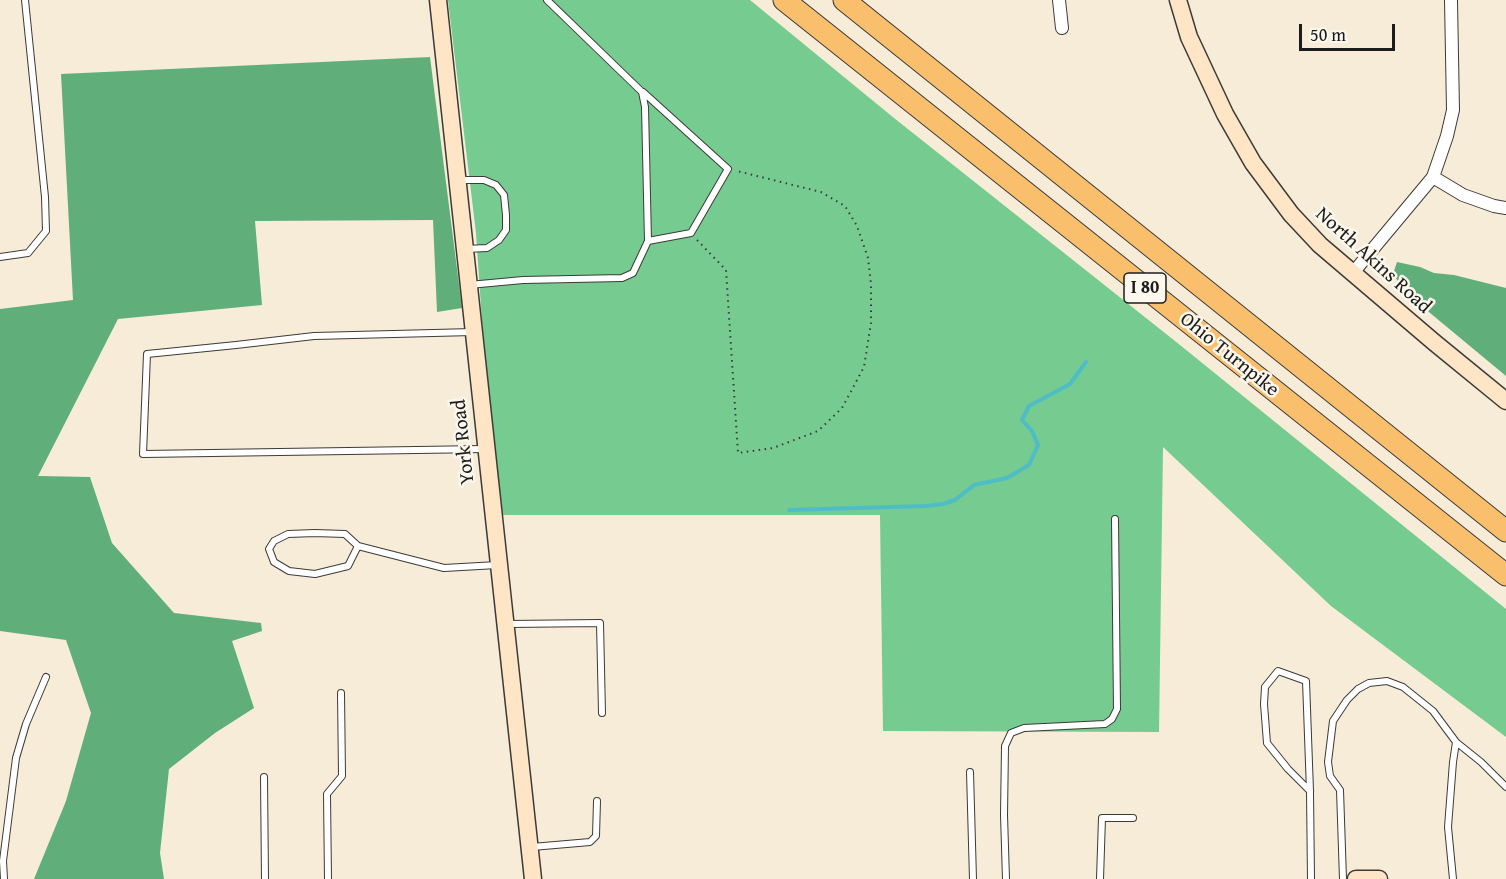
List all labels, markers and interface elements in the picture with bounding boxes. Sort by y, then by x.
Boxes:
scale bar [1302,12,1398,50]
text: 50 m [1310,21,1346,48]
street label: North Akins Road [1310,203,1436,319]
road number: I 80 [1124,273,1166,303]
street label: Ohio Turnpike [1175,308,1283,402]
street label: York Road [448,398,480,486]

